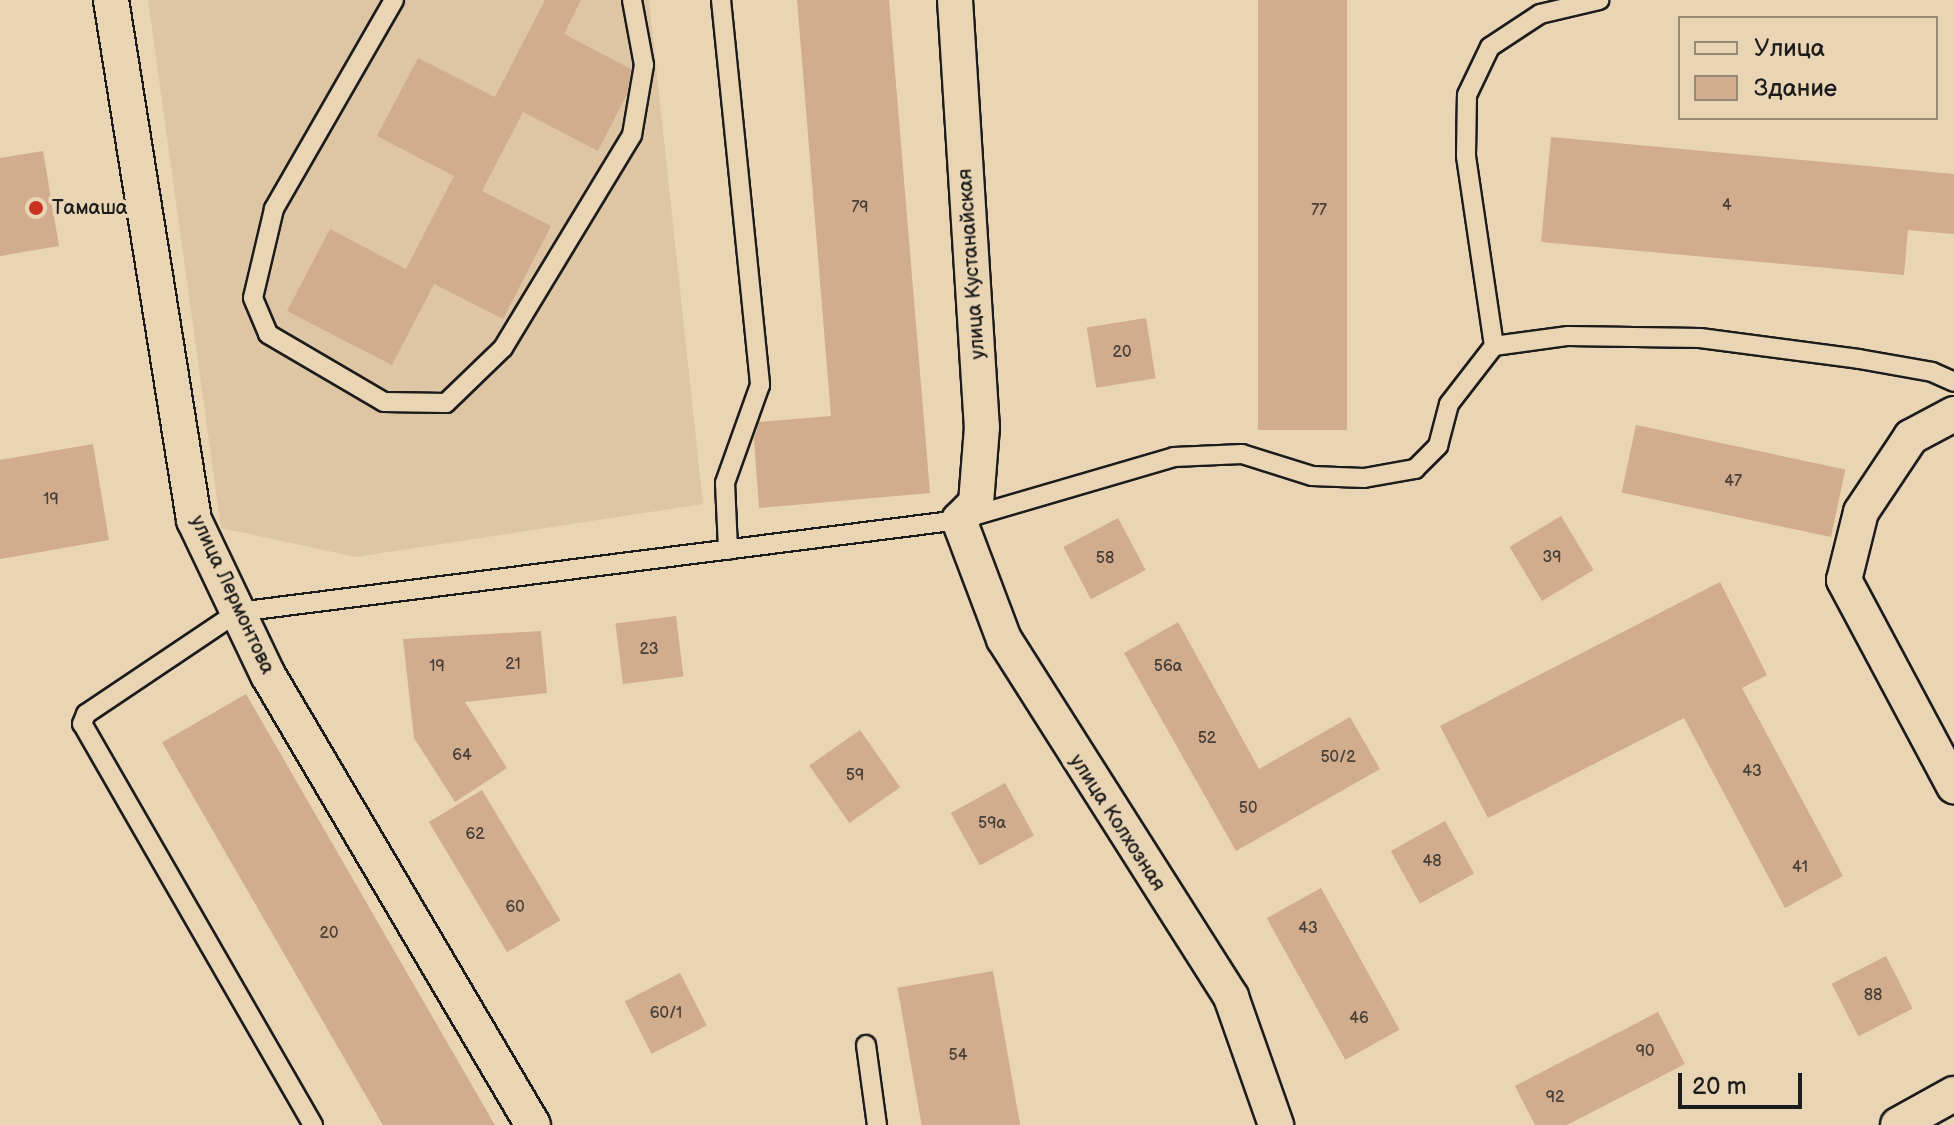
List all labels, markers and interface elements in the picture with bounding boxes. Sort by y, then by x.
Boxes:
legend [1678,16,1938,120]
text: Улица [1754,34,1825,63]
text: Здание [1754,74,1837,103]
street label: улица Кустанайская [953,168,991,360]
place label: Тамаша [52,196,128,220]
house number: 4 [1722,196,1732,216]
house number: 79 [851,198,869,218]
marker: Тамаша [27,199,45,217]
house number: 77 [1311,201,1327,221]
house number: 20 [1113,343,1131,363]
house number: 47 [1724,472,1742,492]
house number: 19 [43,490,59,510]
street label: улица Лермонтова [185,512,279,678]
house number: 39 [1542,548,1562,568]
house number: 58 [1096,549,1114,569]
house number: 23 [640,640,658,660]
house number: 21 [505,655,521,675]
house number: 19 [429,657,445,677]
house number: 56а [1154,657,1182,677]
house number: 52 [1198,729,1216,749]
house number: 64 [452,746,472,766]
house number: 50/2 [1320,748,1356,768]
street label: улица Колхозная [1064,750,1170,896]
house number: 43 [1742,762,1762,782]
house number: 59 [846,766,864,786]
house number: 50 [1239,799,1257,819]
house number: 59а [978,814,1006,834]
house number: 62 [465,825,485,845]
house number: 48 [1422,852,1442,872]
house number: 41 [1792,858,1808,878]
house number: 60 [505,898,525,918]
house number: 43 [1298,919,1318,939]
house number: 20 [320,924,338,944]
house number: 88 [1864,986,1882,1006]
house number: 60/1 [650,1004,682,1024]
house number: 46 [1349,1009,1369,1029]
house number: 90 [1636,1042,1654,1062]
house number: 54 [949,1046,967,1066]
scale bar [1682,1057,1806,1107]
text: 20 m [1692,1072,1747,1101]
house number: 92 [1546,1088,1564,1108]

